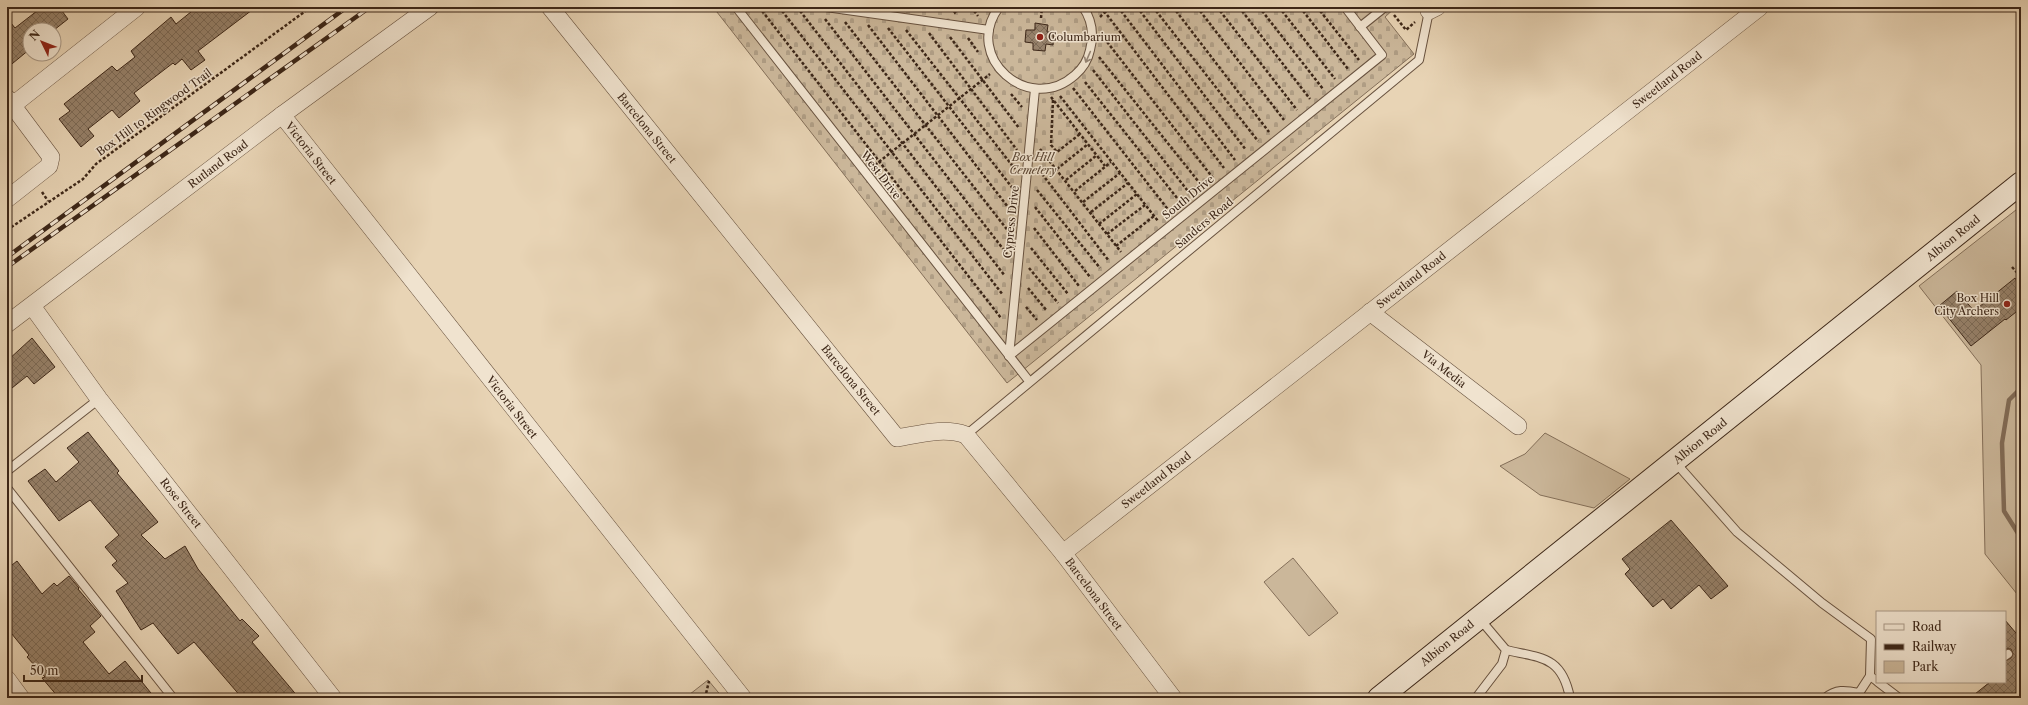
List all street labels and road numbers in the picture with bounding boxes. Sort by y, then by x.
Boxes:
street label: Sweetland Road [1629,48,1705,111]
street label: Box Hill to Ringwood Trail [93,65,215,159]
street label: Barcelona Street [614,90,680,166]
street label: Victoria Street [282,118,340,187]
street label: Rutland Road [185,137,251,191]
street label: West Drive [857,147,904,202]
street label: South Drive [1159,172,1217,222]
street label: Cypress Drive [1000,185,1022,259]
street label: Sanders Road [1172,194,1236,251]
street label: Albion Road [1922,212,1983,265]
street label: Sweetland Road [1373,248,1449,311]
street label: Barcelona Street [818,342,884,418]
street label: Via Media [1418,347,1469,391]
street label: Victoria Street [483,372,541,441]
street label: Albion Road [1669,415,1730,468]
street label: Sweetland Road [1118,448,1194,511]
street label: Rose Street [157,475,205,531]
street label: Barcelona Street [1062,555,1126,633]
street label: Albion Road [1416,617,1477,670]

